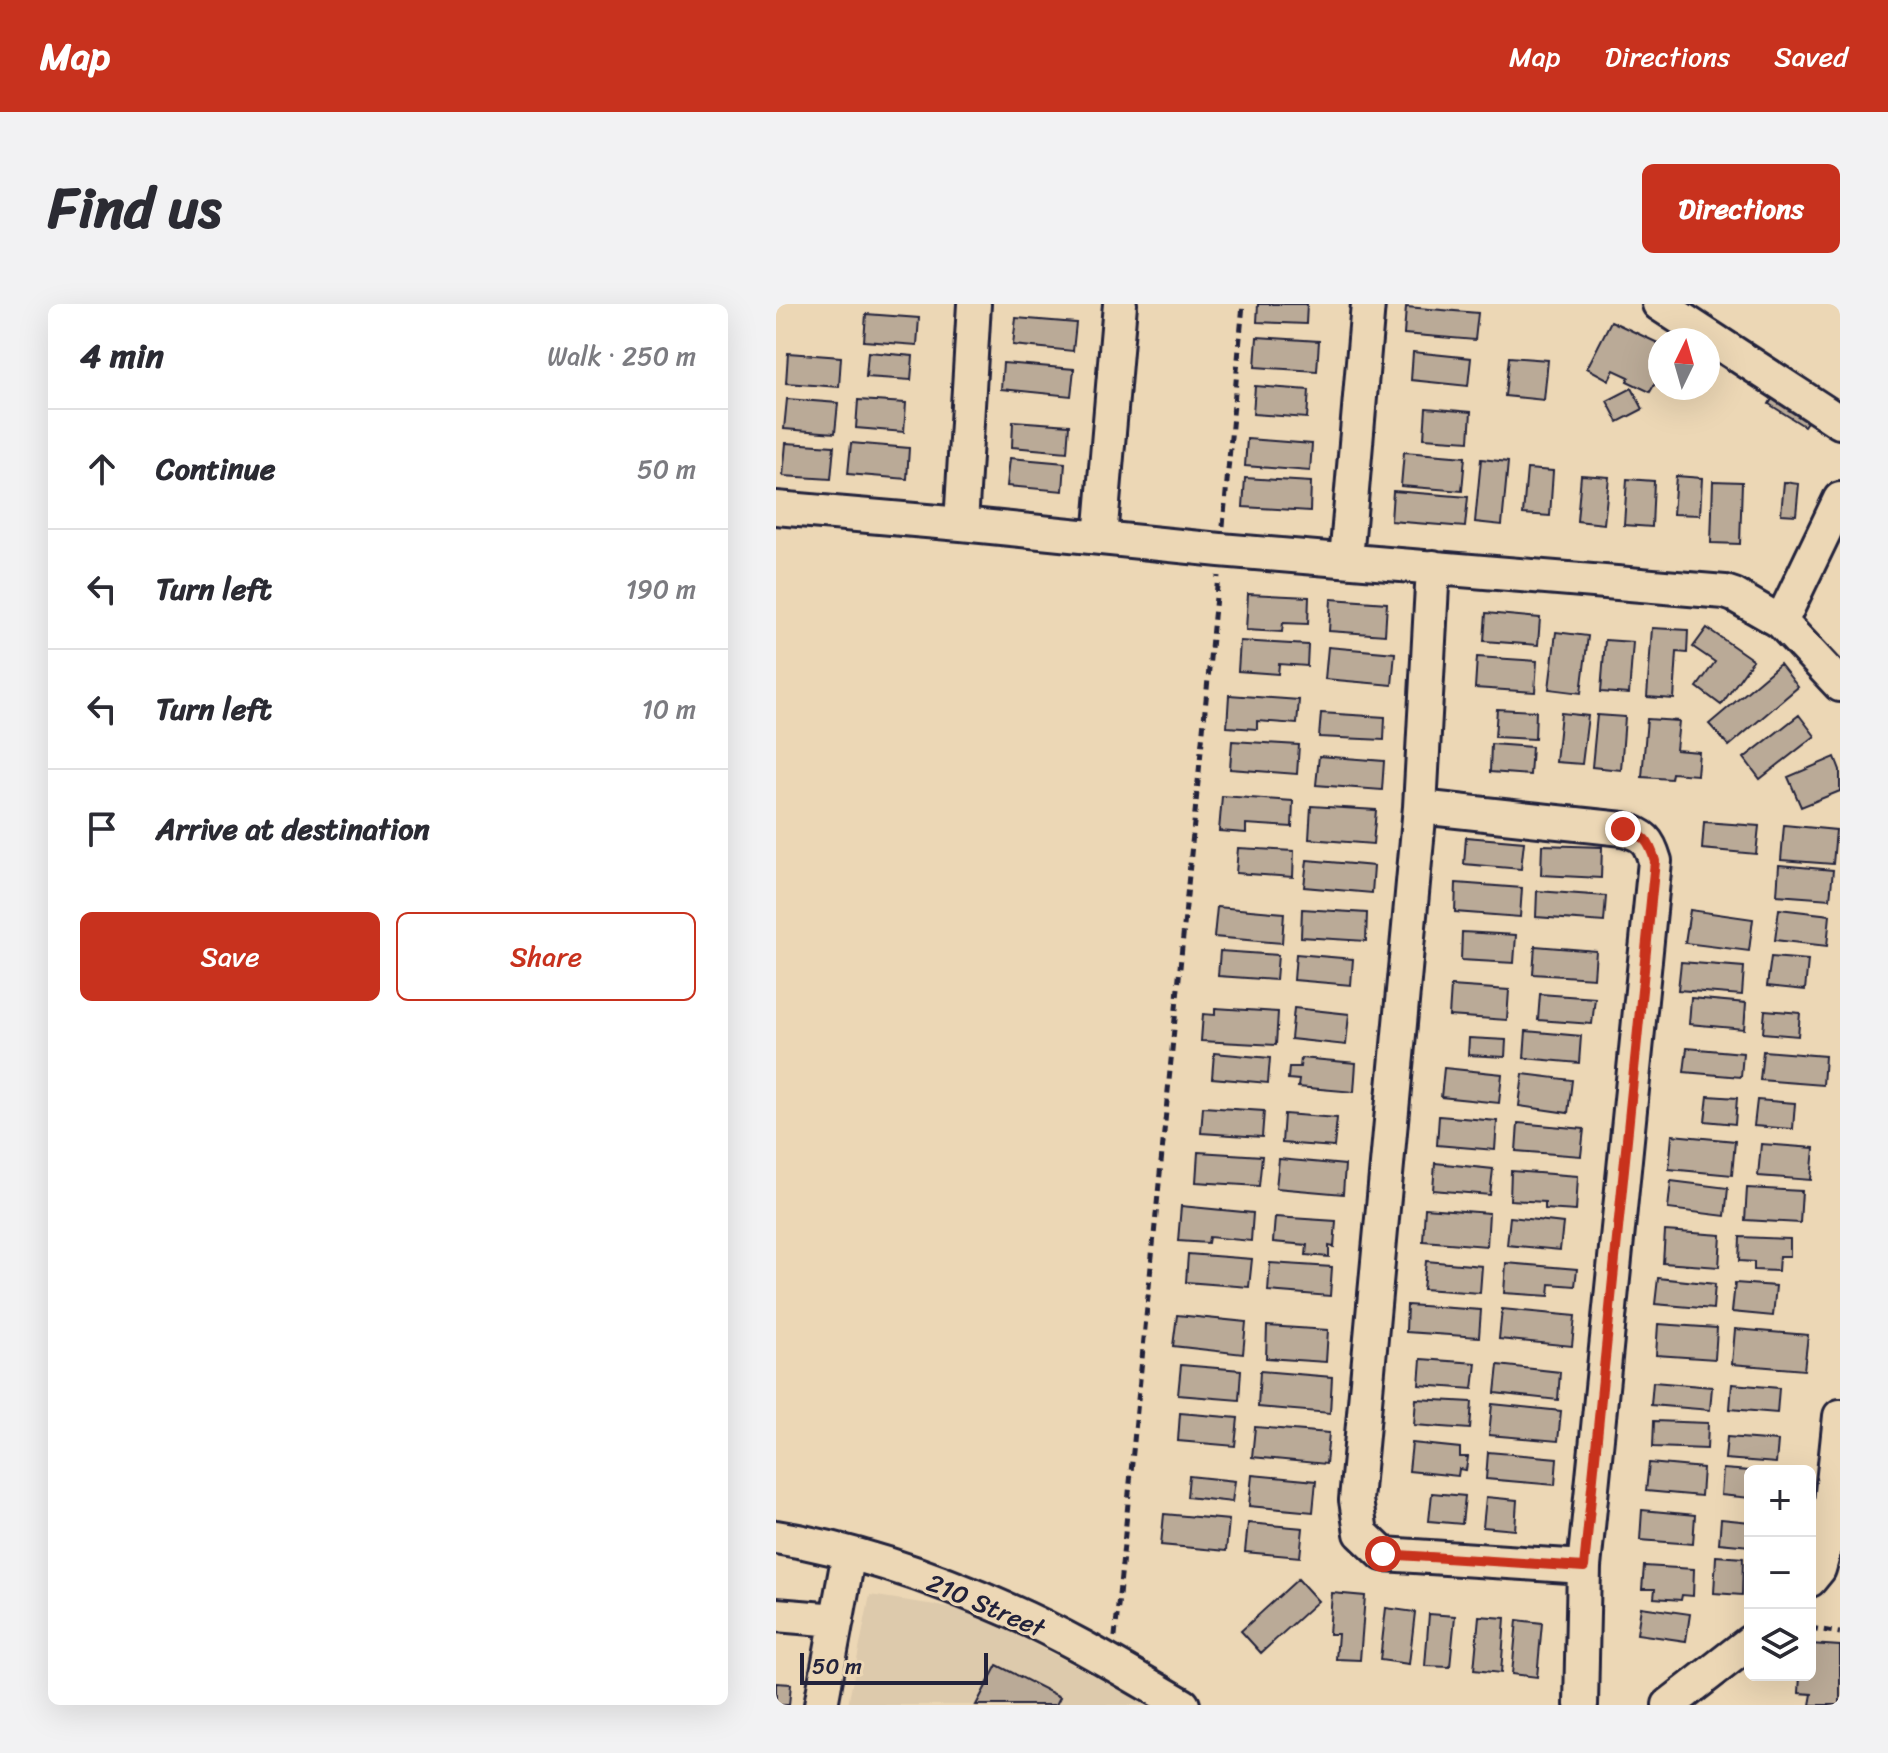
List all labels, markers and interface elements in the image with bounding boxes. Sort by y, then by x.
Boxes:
text: Map [40,23,110,90]
text: Map [1509,32,1561,81]
text: Directions [1605,32,1730,81]
text: Saved [1774,32,1848,81]
text: Find us [48,159,221,258]
button: Directions [1642,164,1840,253]
text: 4 min [80,326,164,386]
north arrow [1648,328,1720,400]
text: Walk · 250 m [547,333,696,379]
text: Continue [156,442,275,496]
text: 50 m [637,446,696,492]
icon: ahead [80,447,124,491]
text: Turn left [156,562,272,616]
text: 190 m [626,566,696,612]
icon: left [80,567,124,611]
text: Turn left [156,682,272,736]
text: 10 m [642,686,696,732]
icon: left [80,687,124,731]
text: Arrive at destination [156,802,430,856]
icon: arrive [80,807,124,851]
route end [1605,811,1641,847]
button: Save [80,912,380,1001]
button: Share [396,912,696,1001]
map controls [1744,1465,1816,1681]
button: + [1744,1465,1816,1537]
route start [1365,1536,1401,1572]
button: − [1744,1537,1816,1609]
street label: 210 Street [920,1559,1054,1651]
button: layers [1744,1609,1816,1681]
text: 50 m [812,1647,862,1686]
scale bar [800,1649,988,1685]

